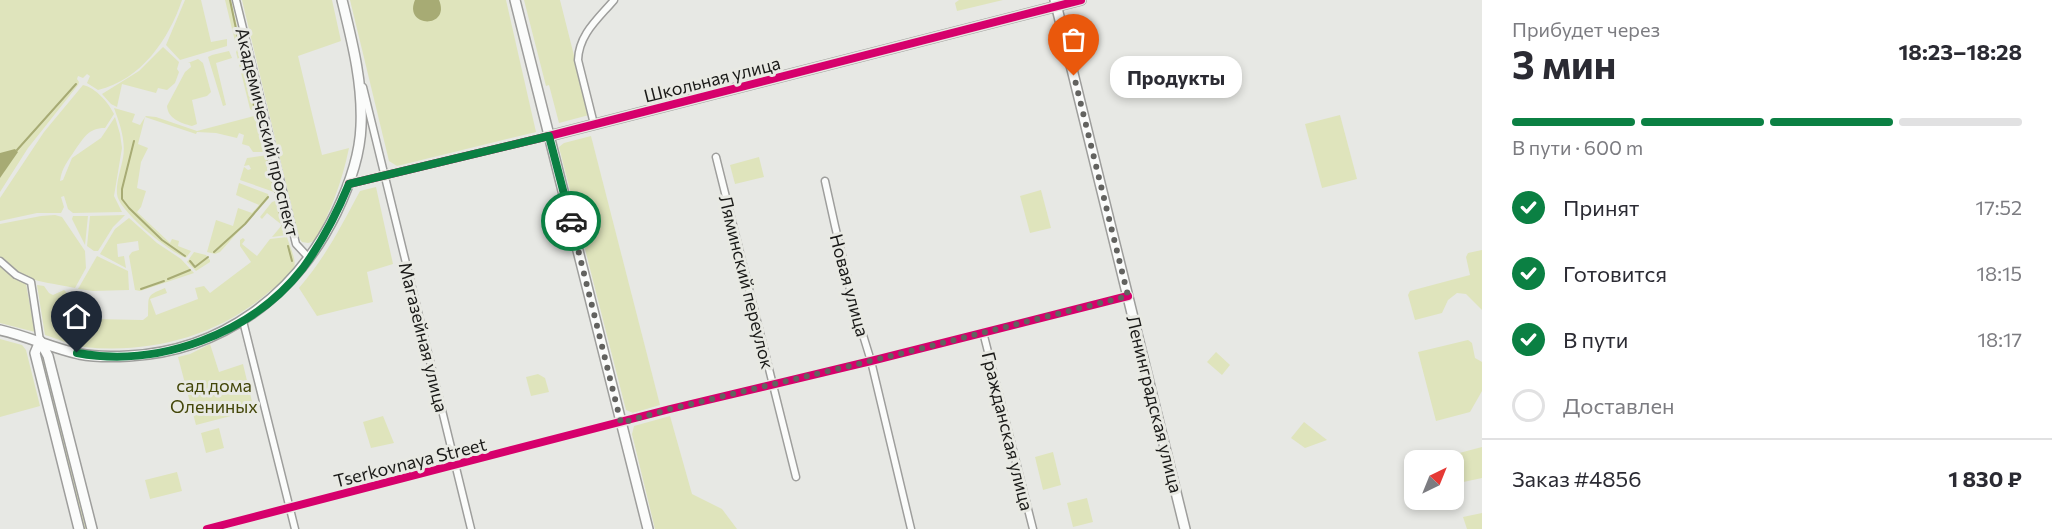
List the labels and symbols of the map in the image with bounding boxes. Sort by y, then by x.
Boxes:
pin [1048,14,1099,76]
street label: Академический проспект [231,25,305,239]
street label: Школьная улица [641,51,783,107]
callout: Продукты [1110,55,1242,97]
courier [541,191,601,251]
street label: Ляминский переулок [715,193,779,371]
street label: Новая улица [826,231,874,339]
street label: Магазейная улица [395,260,453,414]
pin [51,291,102,353]
street label: Ленинградская улица [1122,313,1188,495]
street label: Гражданская улица [978,349,1038,513]
park label: сад дома Олениных [170,374,258,417]
street label: Tserkovnaya Street [331,432,489,492]
north arrow [1404,450,1464,510]

